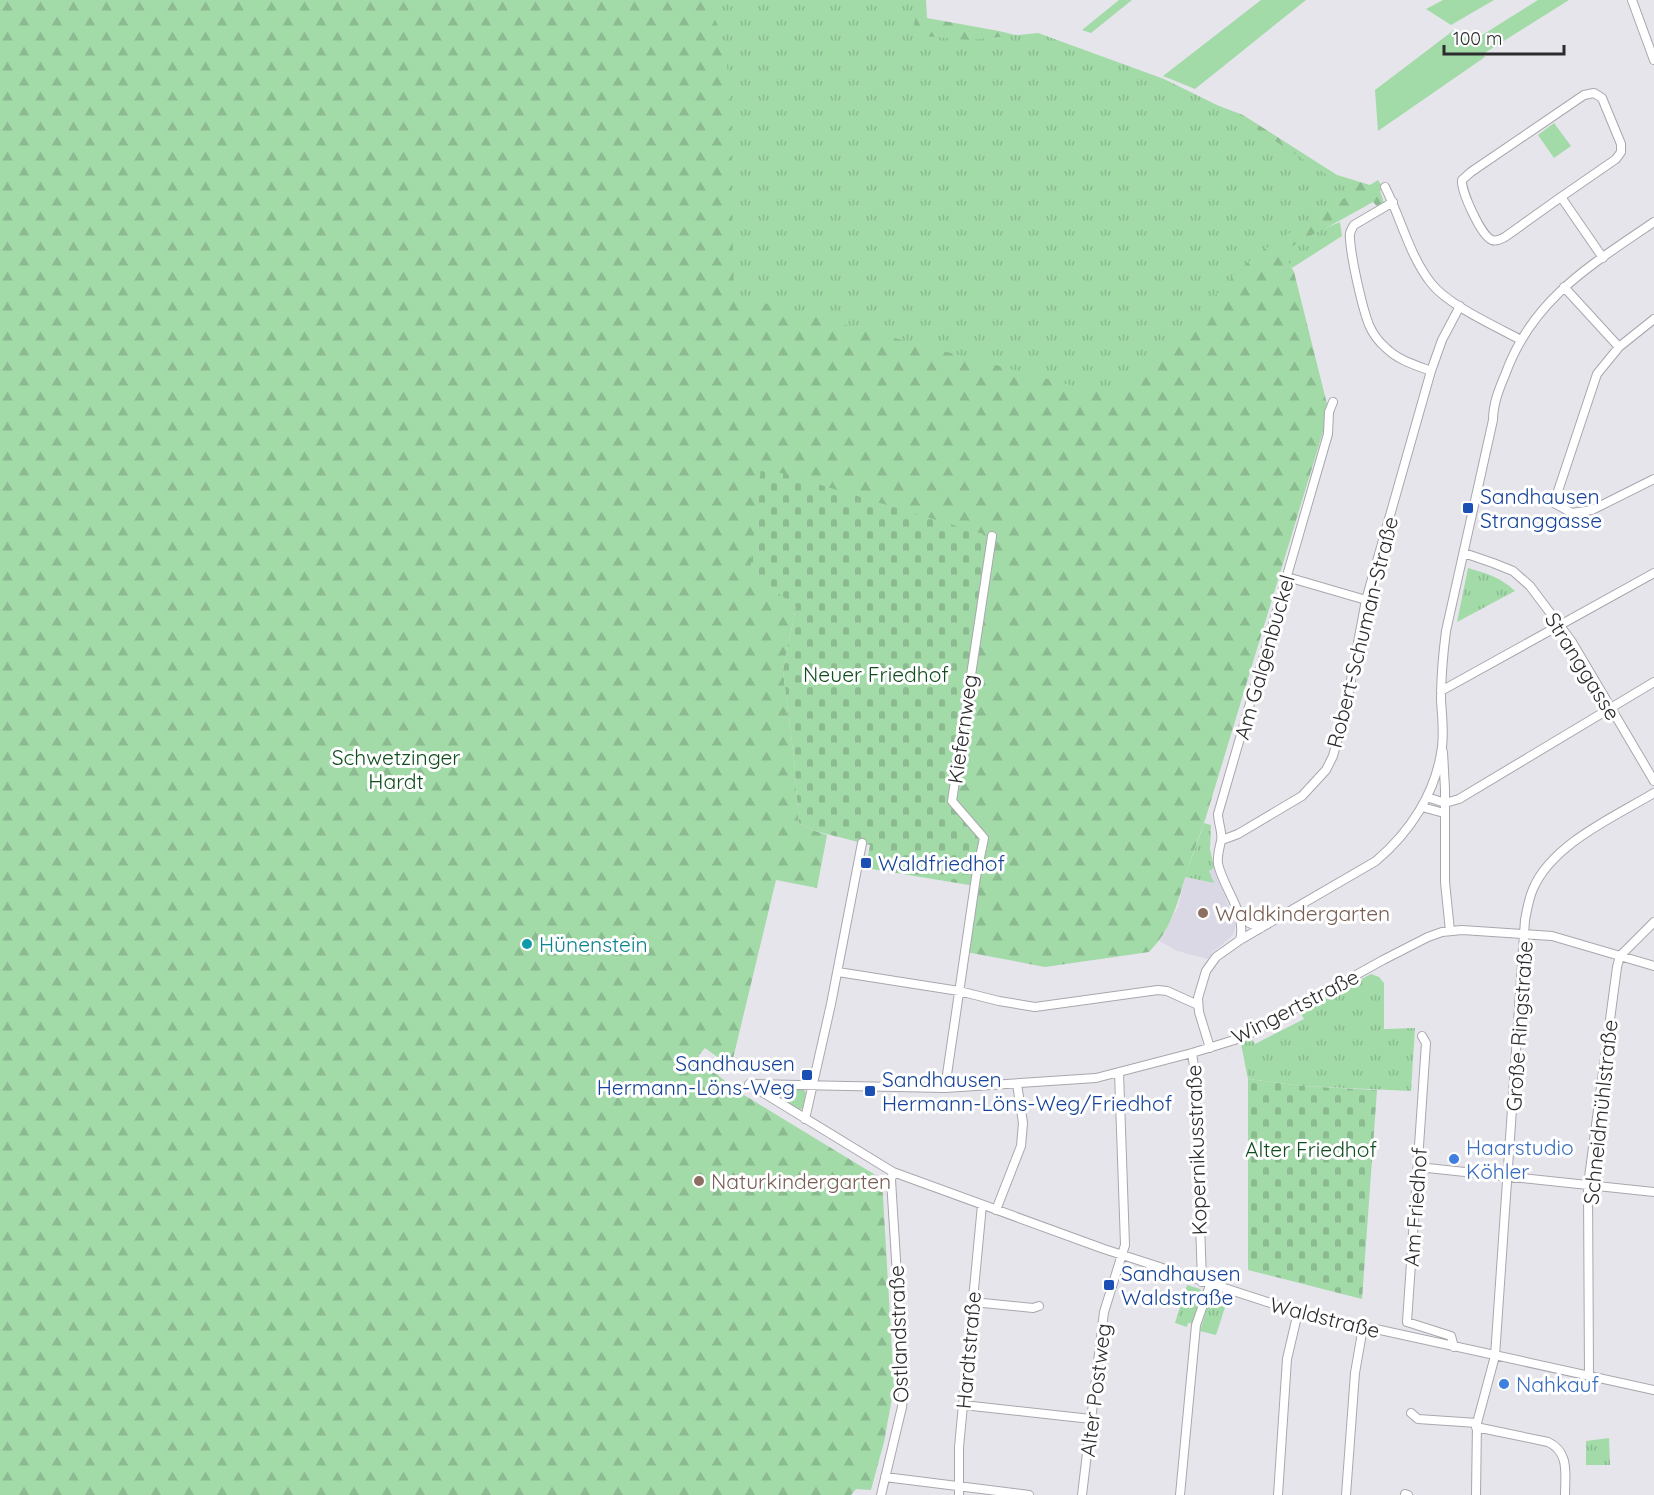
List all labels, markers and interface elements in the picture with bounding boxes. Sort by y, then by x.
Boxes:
scale bar [1444,18,1564,56]
text: 100 m [1453,27,1502,50]
place label: Sandhausen Stranggasse [1480,483,1602,533]
marker: Sandhausen Stranggasse [1461,501,1475,515]
street label: Robert-Schuman-Straße [1321,514,1403,750]
street label: Am Galgenbuckel [1228,572,1300,742]
street label: Stranggasse [1540,607,1626,725]
park label: Neuer Friedhof [803,661,949,687]
street label: Kiefernweg [941,673,983,785]
park label: Schwetzinger Hardt [332,744,460,794]
place label: Waldfriedhof [878,850,1006,876]
marker: Waldfriedhof [859,856,873,870]
place label: Waldkindergarten [1215,900,1390,926]
marker: Waldkindergarten [1196,906,1210,920]
place label: Hünenstein [539,931,648,957]
marker: Hünenstein [520,937,534,951]
street label: Große Ringstraße [1500,940,1538,1112]
street label: Wingertstraße [1227,963,1363,1049]
street label: Schneidmühlstraße [1577,1018,1623,1206]
place label: Sandhausen Hermann-Löns-Weg [597,1050,795,1100]
street label: Kopernikusstraße [1180,1064,1212,1236]
place label: Sandhausen Hermann-Löns-Weg/Friedhof [882,1066,1173,1116]
marker: Sandhausen Hermann-Löns-Weg [800,1068,814,1082]
marker: Sandhausen Hermann-Löns-Weg/Friedhof [863,1084,877,1098]
place label: Haarstudio Köhler [1466,1134,1574,1184]
park label: Alter Friedhof [1245,1136,1377,1162]
street label: Am Friedhof [1398,1146,1432,1268]
marker: Haarstudio Köhler [1447,1152,1461,1166]
place label: Naturkindergarten [711,1168,891,1194]
marker: Naturkindergarten [692,1174,706,1188]
place label: Sandhausen Waldstraße [1121,1260,1241,1310]
street label: Ostlandstraße [883,1265,913,1403]
marker: Sandhausen Waldstraße [1102,1278,1116,1292]
street label: Hardtstraße [950,1290,986,1410]
street label: Waldstraße [1267,1291,1383,1343]
street label: Alter Postweg [1074,1322,1116,1458]
place label: Nahkauf [1516,1371,1600,1397]
marker: Nahkauf [1497,1377,1511,1391]

